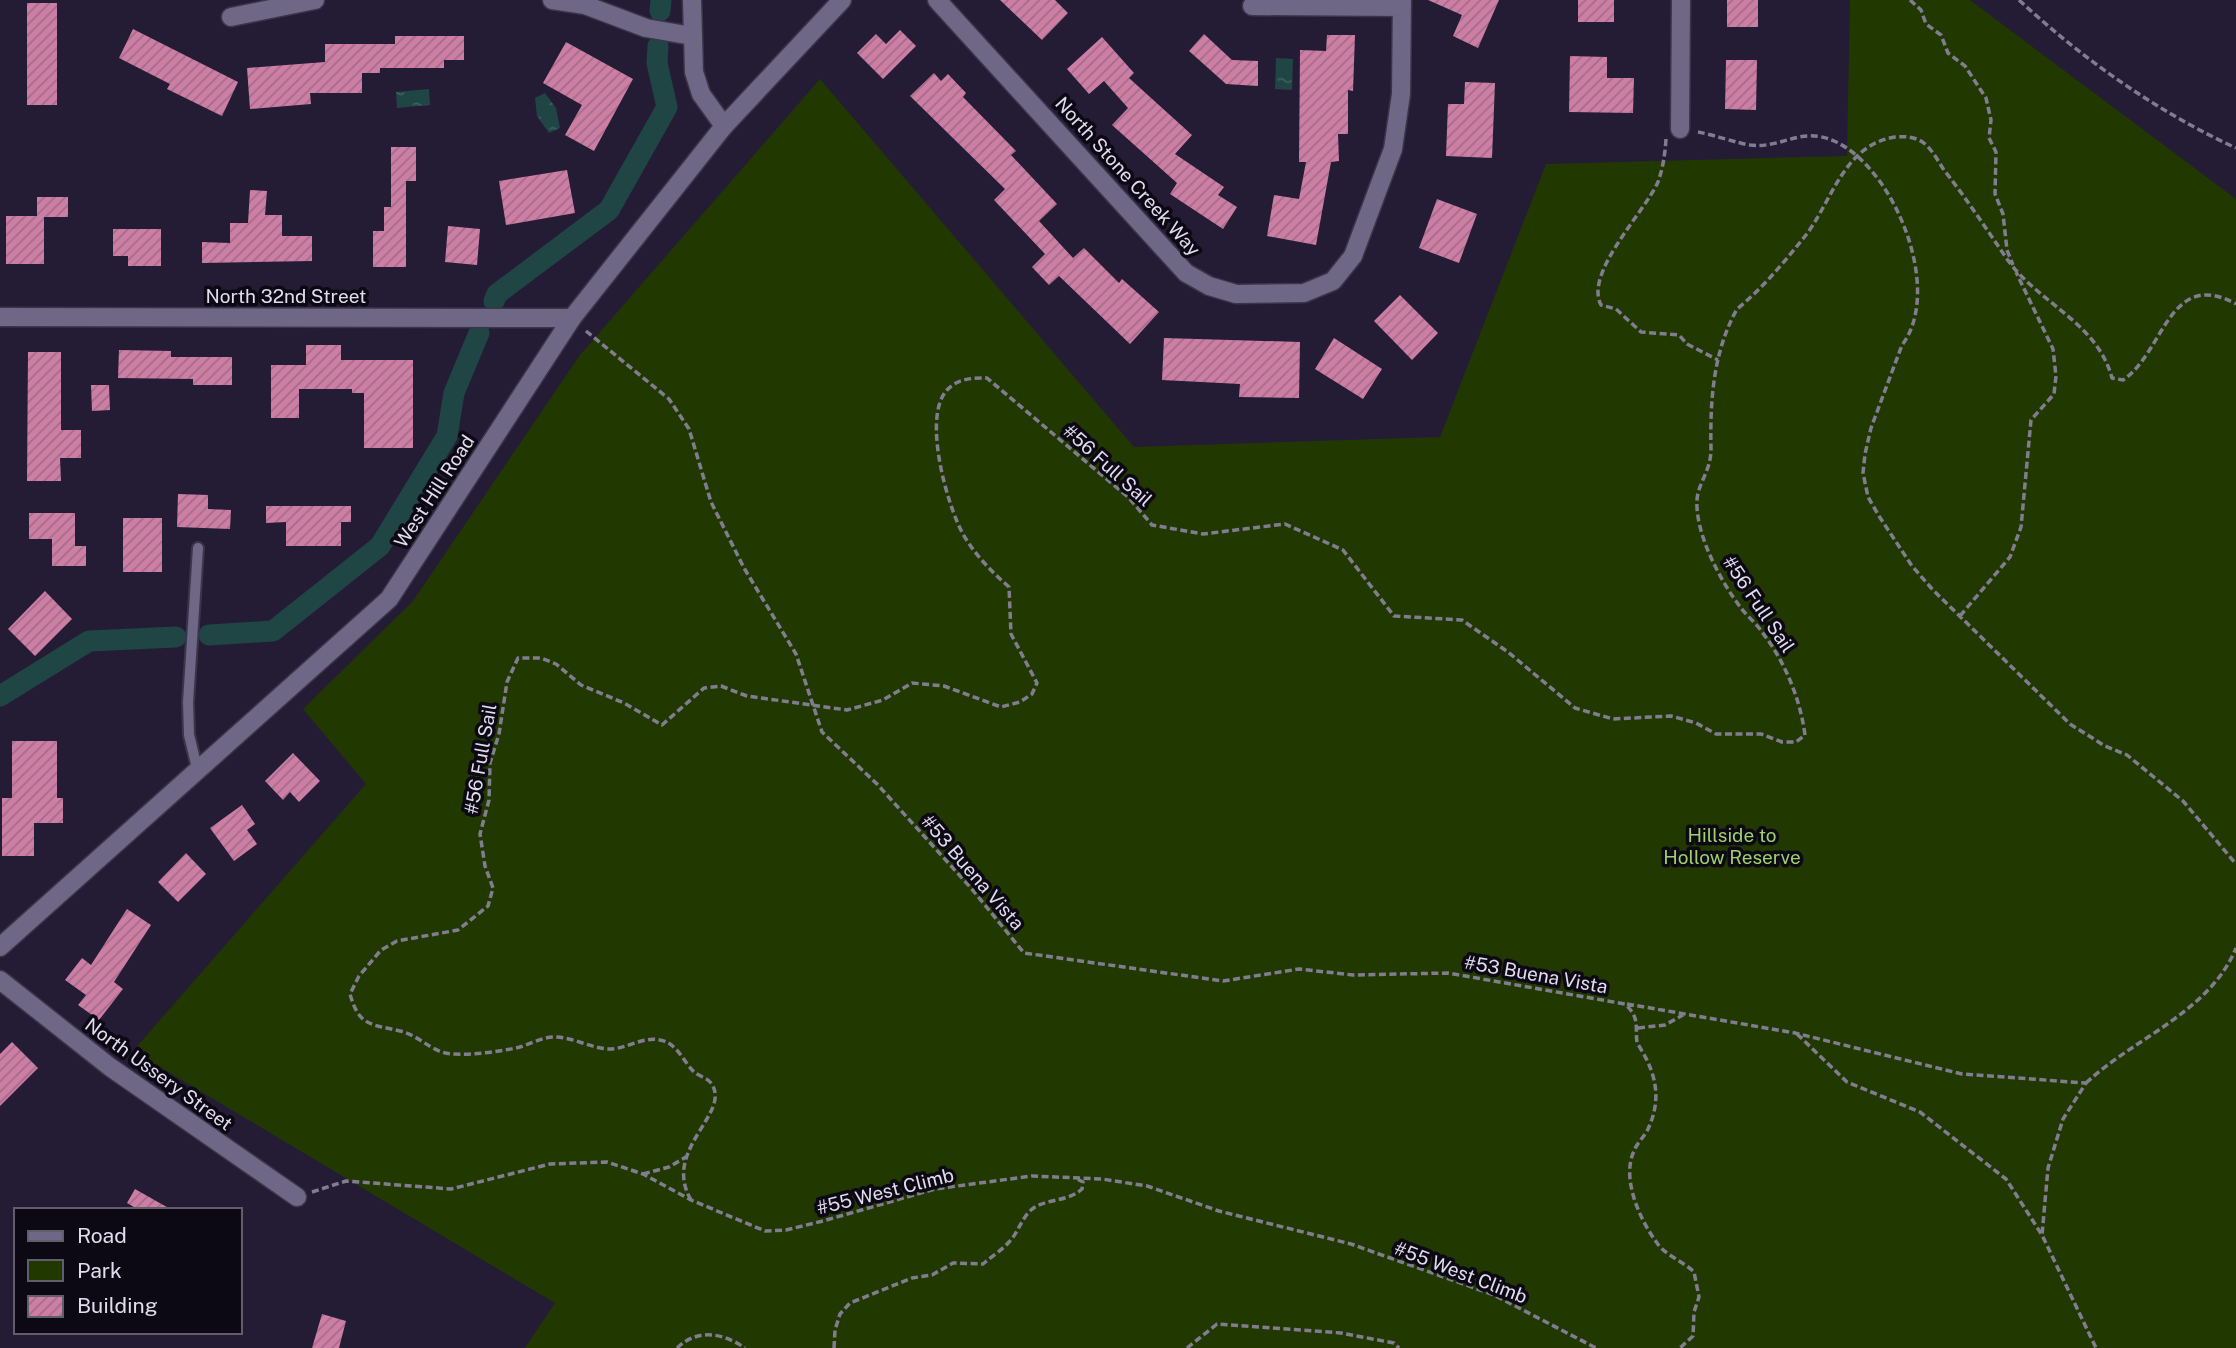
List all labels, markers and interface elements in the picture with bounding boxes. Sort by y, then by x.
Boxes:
street label: North Stone Creek Way [1051,92,1205,260]
street label: North 32nd Street [206,285,366,307]
street label: #56 Full Sail [1059,419,1157,511]
street label: West Hill Road [389,431,479,551]
street label: #56 Full Sail [1719,551,1799,657]
street label: #56 Full Sail [459,702,501,816]
street label: #53 Buena Vista [917,810,1029,934]
park label: Hillside to Hollow Reserve [1663,824,1801,868]
street label: #53 Buena Vista [1463,951,1609,997]
street label: North Ussery Street [81,1013,237,1135]
street label: #55 West Climb [814,1163,956,1219]
legend [14,1208,242,1334]
text: Road [77,1223,127,1248]
street label: #55 West Climb [1391,1237,1531,1307]
text: Park [77,1258,122,1283]
text: Building [77,1293,158,1318]

